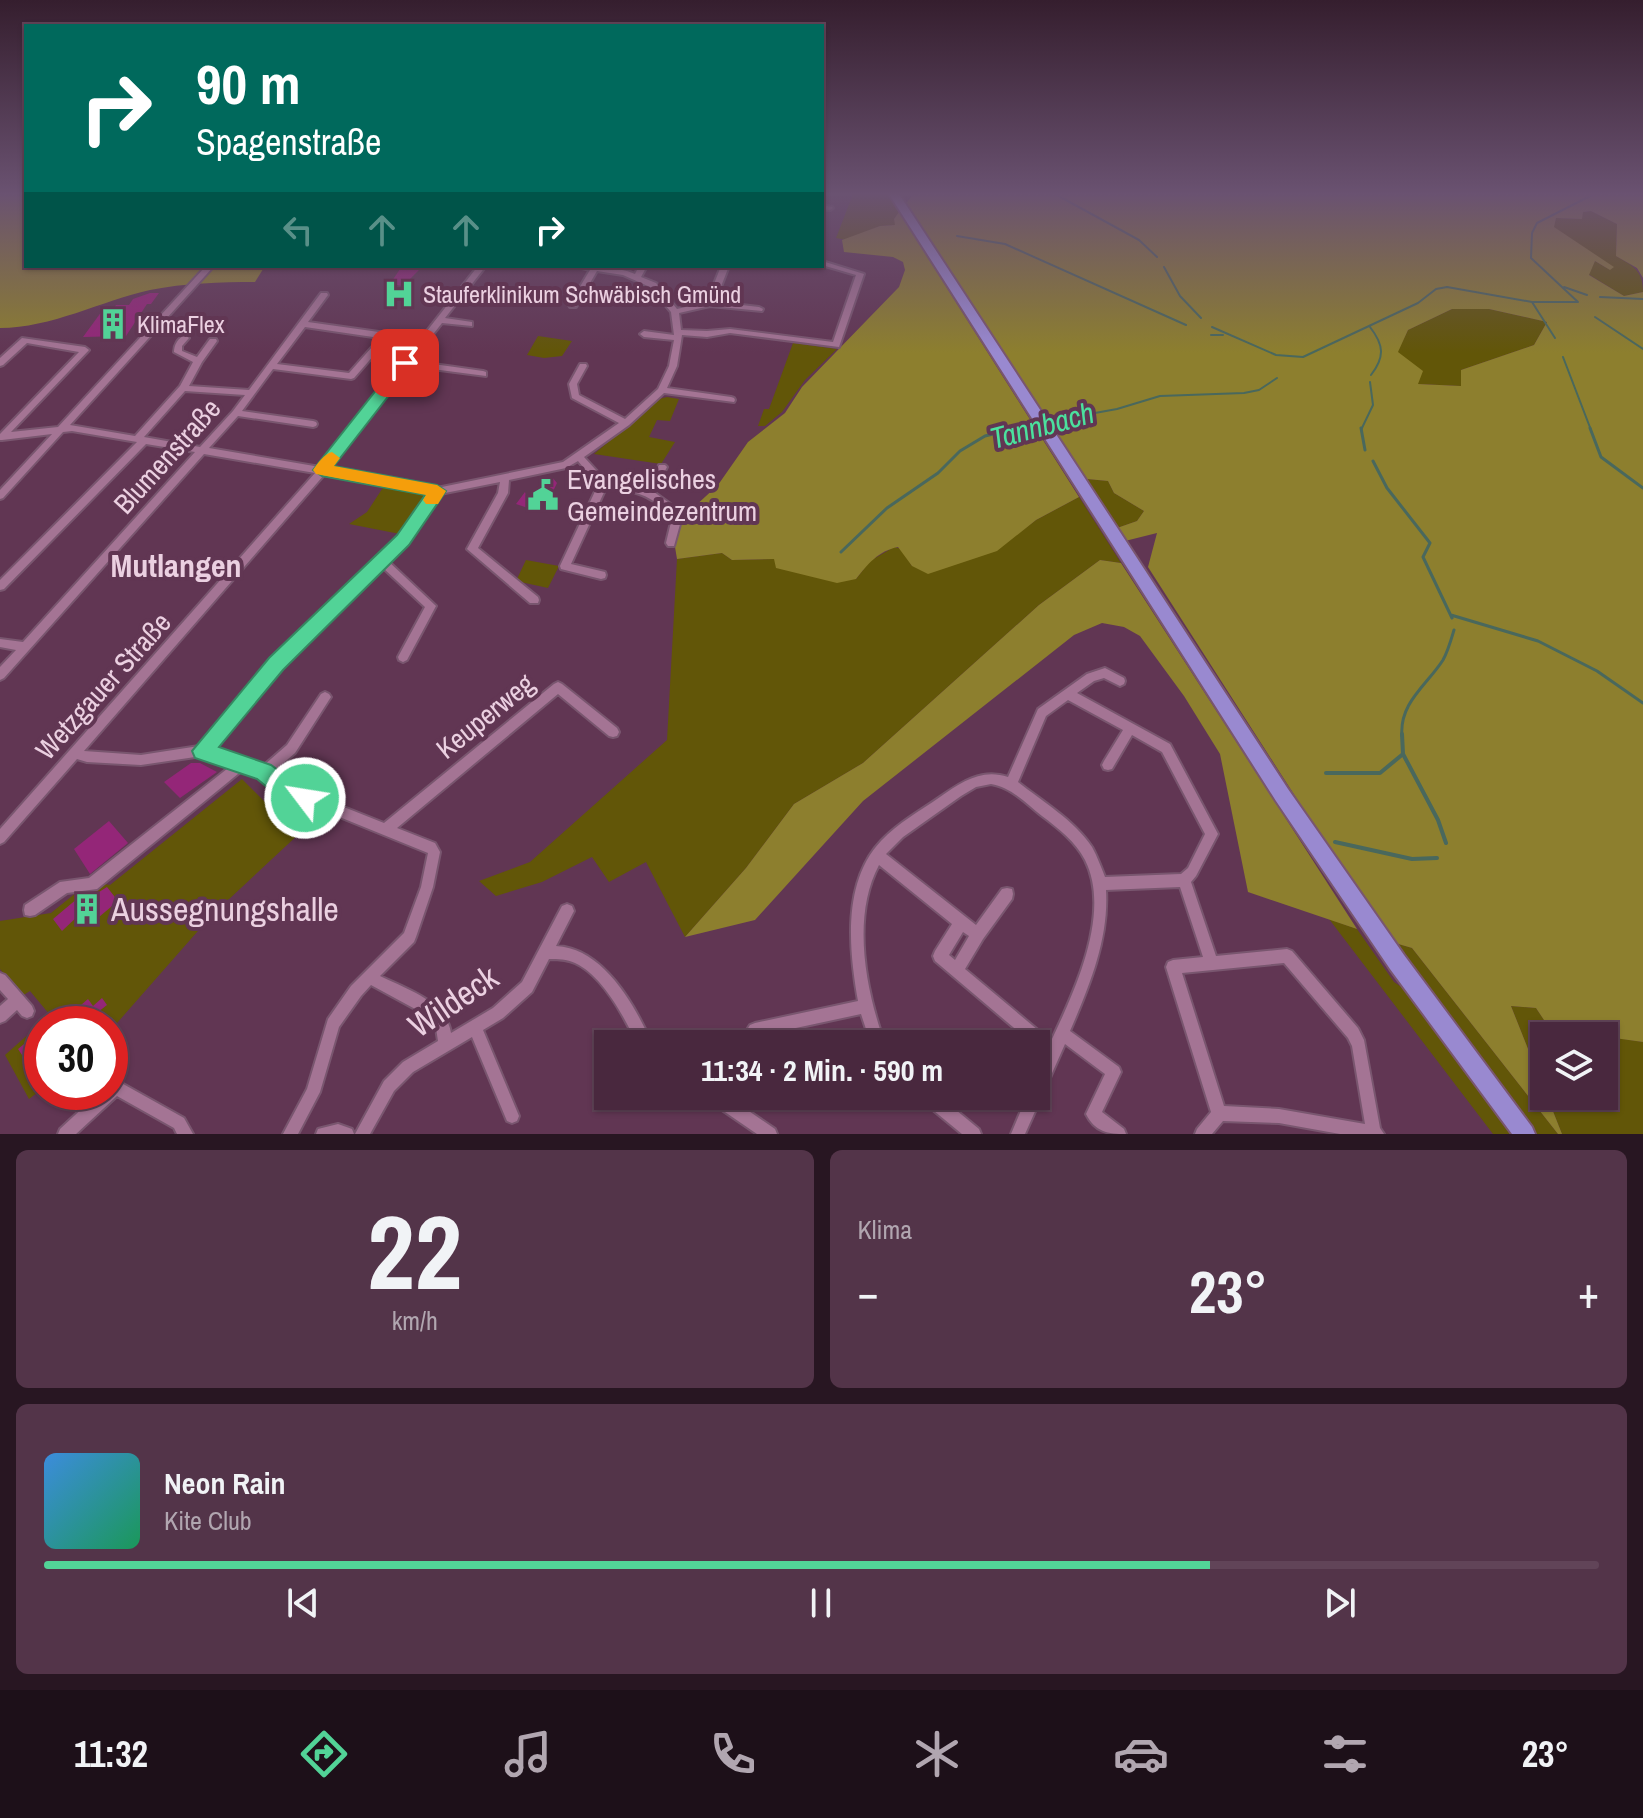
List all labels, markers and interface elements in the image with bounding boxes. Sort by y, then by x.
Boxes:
text: 90 m [196,46,301,121]
icon: right [64,56,168,160]
text: Spagenstraße [196,118,381,166]
icon: left [276,208,320,252]
icon: ahead [360,208,404,252]
icon: ahead [444,208,488,252]
icon: right [528,208,572,252]
hospital icon: Stauferklinikum Schwäbisch Gmünd [382,277,416,311]
place label: Stauferklinikum Schwäbisch Gmünd [423,278,741,310]
building icon: KlimaFlex [96,307,130,341]
place label: KlimaFlex [137,308,225,340]
pin [371,329,439,397]
icon: arrive [383,341,427,385]
street label: Blumenstraße [105,390,229,522]
water label: Tannbach [986,392,1098,458]
place label: Evangelisches Gemeindezentrum [567,460,757,530]
public building icon: Evangelisches Gemeindezentrum [526,478,560,512]
district label: Mutlangen [110,544,242,587]
street label: Wetzgauer Straße [27,604,179,768]
street label: Keuperweg [428,665,542,767]
position arrow [263,756,347,840]
place label: Aussegnungshalle [110,886,339,932]
building icon: Aussegnungshalle [70,892,104,926]
street label: Wildeck [399,954,507,1048]
speed limit sign: 30 [24,1006,128,1110]
map controls [1530,1022,1618,1110]
button: layers [1530,1022,1618,1110]
text: 11:34 · 2 Min. · 590 m [701,1050,943,1090]
text: 22 [367,1181,462,1321]
text: Klima [858,1212,912,1247]
text: 23° [1189,1251,1268,1332]
text: − [858,1262,879,1322]
text: + [1578,1262,1599,1322]
text: km/h [392,1303,438,1338]
text: Neon Rain [164,1463,286,1503]
text: Kite Club [164,1503,252,1538]
icon: previous [281,1581,325,1625]
icon: pause [799,1581,843,1625]
icon: next [1318,1581,1362,1625]
icon: directions [296,1726,352,1782]
icon: music [500,1726,556,1782]
icon: phone [705,1726,761,1782]
icon: climate [909,1726,965,1782]
icon: car [1113,1726,1169,1782]
icon: filters [1317,1726,1373,1782]
text: 11:32 [74,1730,148,1778]
text: 23° [1522,1730,1569,1778]

